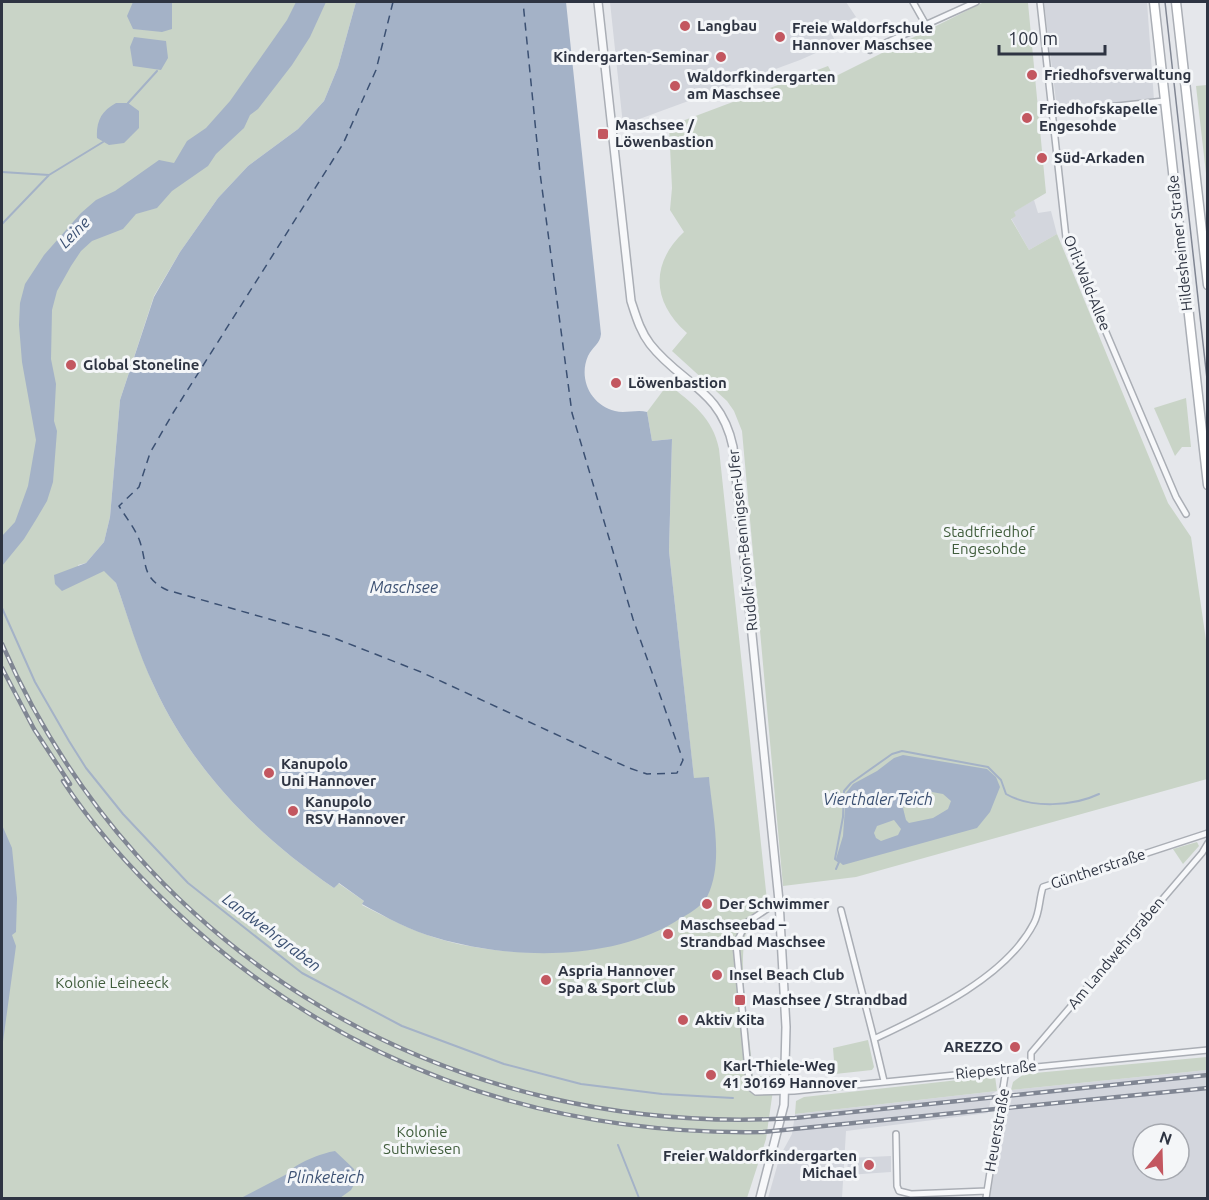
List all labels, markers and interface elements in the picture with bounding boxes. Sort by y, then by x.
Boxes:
place label: Langbau [697,17,757,34]
scale bar [999,18,1106,56]
marker: Langbau [678,19,692,33]
place label: Freie Waldorfschule Hannover Maschsee [792,19,933,53]
text: 100 m [1008,28,1058,48]
marker: Freie Waldorfschule Hannover Maschsee [773,30,787,44]
place label: Kindergarten-Seminar [553,48,710,65]
marker: Kindergarten-Seminar [714,50,728,64]
place label: Friedhofsverwaltung [1044,66,1191,83]
place label: Waldorfkindergarten am Maschsee [687,68,836,102]
marker: Friedhofsverwaltung [1025,68,1039,82]
marker: Waldorfkindergarten am Maschsee [668,79,682,93]
place label: Friedhofskapelle Engesohde [1039,100,1158,134]
marker: Friedhofskapelle Engesohde [1020,111,1034,125]
place label: Maschsee / Löwenbastion [615,116,714,150]
marker: Maschsee / Löwenbastion [596,127,610,141]
place label: Süd-Arkaden [1054,149,1145,166]
marker: Süd-Arkaden [1035,151,1049,165]
street label: Hildesheimer Straße [1164,174,1195,312]
water label: Leine [55,213,93,251]
street label: Orli-Wald-Allee [1061,232,1114,333]
place label: Global Stoneline [83,356,200,373]
marker: Global Stoneline [64,358,78,372]
place label: Löwenbastion [628,374,727,391]
marker: Löwenbastion [609,376,623,390]
street label: Rudolf-von-Bennigsen-Ufer [724,448,761,632]
park label: Stadtfriedhof Engesohde [943,523,1035,557]
water label: Maschsee [370,578,438,596]
place label: Kanupolo Uni Hannover [281,755,377,789]
marker: Kanupolo Uni Hannover [262,766,276,780]
water label: Vierthaler Teich [823,790,933,808]
place label: Kanupolo RSV Hannover [305,793,406,827]
marker: Kanupolo RSV Hannover [286,804,300,818]
street label: Güntherstraße [1048,845,1147,892]
water label: Landwehrgraben [219,889,325,975]
street label: Am Landwehrgraben [1064,893,1167,1012]
place label: Der Schwimmer [719,895,830,912]
marker: Der Schwimmer [700,897,714,911]
place label: Maschseebad – Strandbad Maschsee [680,916,826,950]
marker: Maschseebad – Strandbad Maschsee [661,927,675,941]
place label: Aspria Hannover Spa & Sport Club [558,962,676,996]
place label: Insel Beach Club [729,966,844,983]
marker: Insel Beach Club [710,968,724,982]
marker: Aspria Hannover Spa & Sport Club [539,973,553,987]
park label: Kolonie Leineeck [55,974,169,991]
place label: Maschsee / Strandbad [752,991,908,1008]
marker: Maschsee / Strandbad [733,993,747,1007]
place label: Aktiv Kita [695,1011,765,1028]
marker: Aktiv Kita [676,1013,690,1027]
place label: AREZZO [944,1038,1003,1055]
marker: AREZZO [1008,1040,1022,1054]
place label: Karl-Thiele-Weg 41 30169 Hannover [723,1057,858,1091]
street label: Riepestraße [955,1057,1037,1082]
marker: Karl-Thiele-Weg 41 30169 Hannover [704,1068,718,1082]
street label: Heuerstraße [981,1087,1012,1173]
north arrow [1131,1122,1191,1182]
park label: Kolonie Suthwiesen [383,1123,461,1157]
text: N [1157,1127,1174,1148]
place label: Freier Waldorfkindergarten Michael [663,1147,857,1181]
marker: Freier Waldorfkindergarten Michael [862,1158,876,1172]
water label: Plinketeich [287,1168,365,1186]

